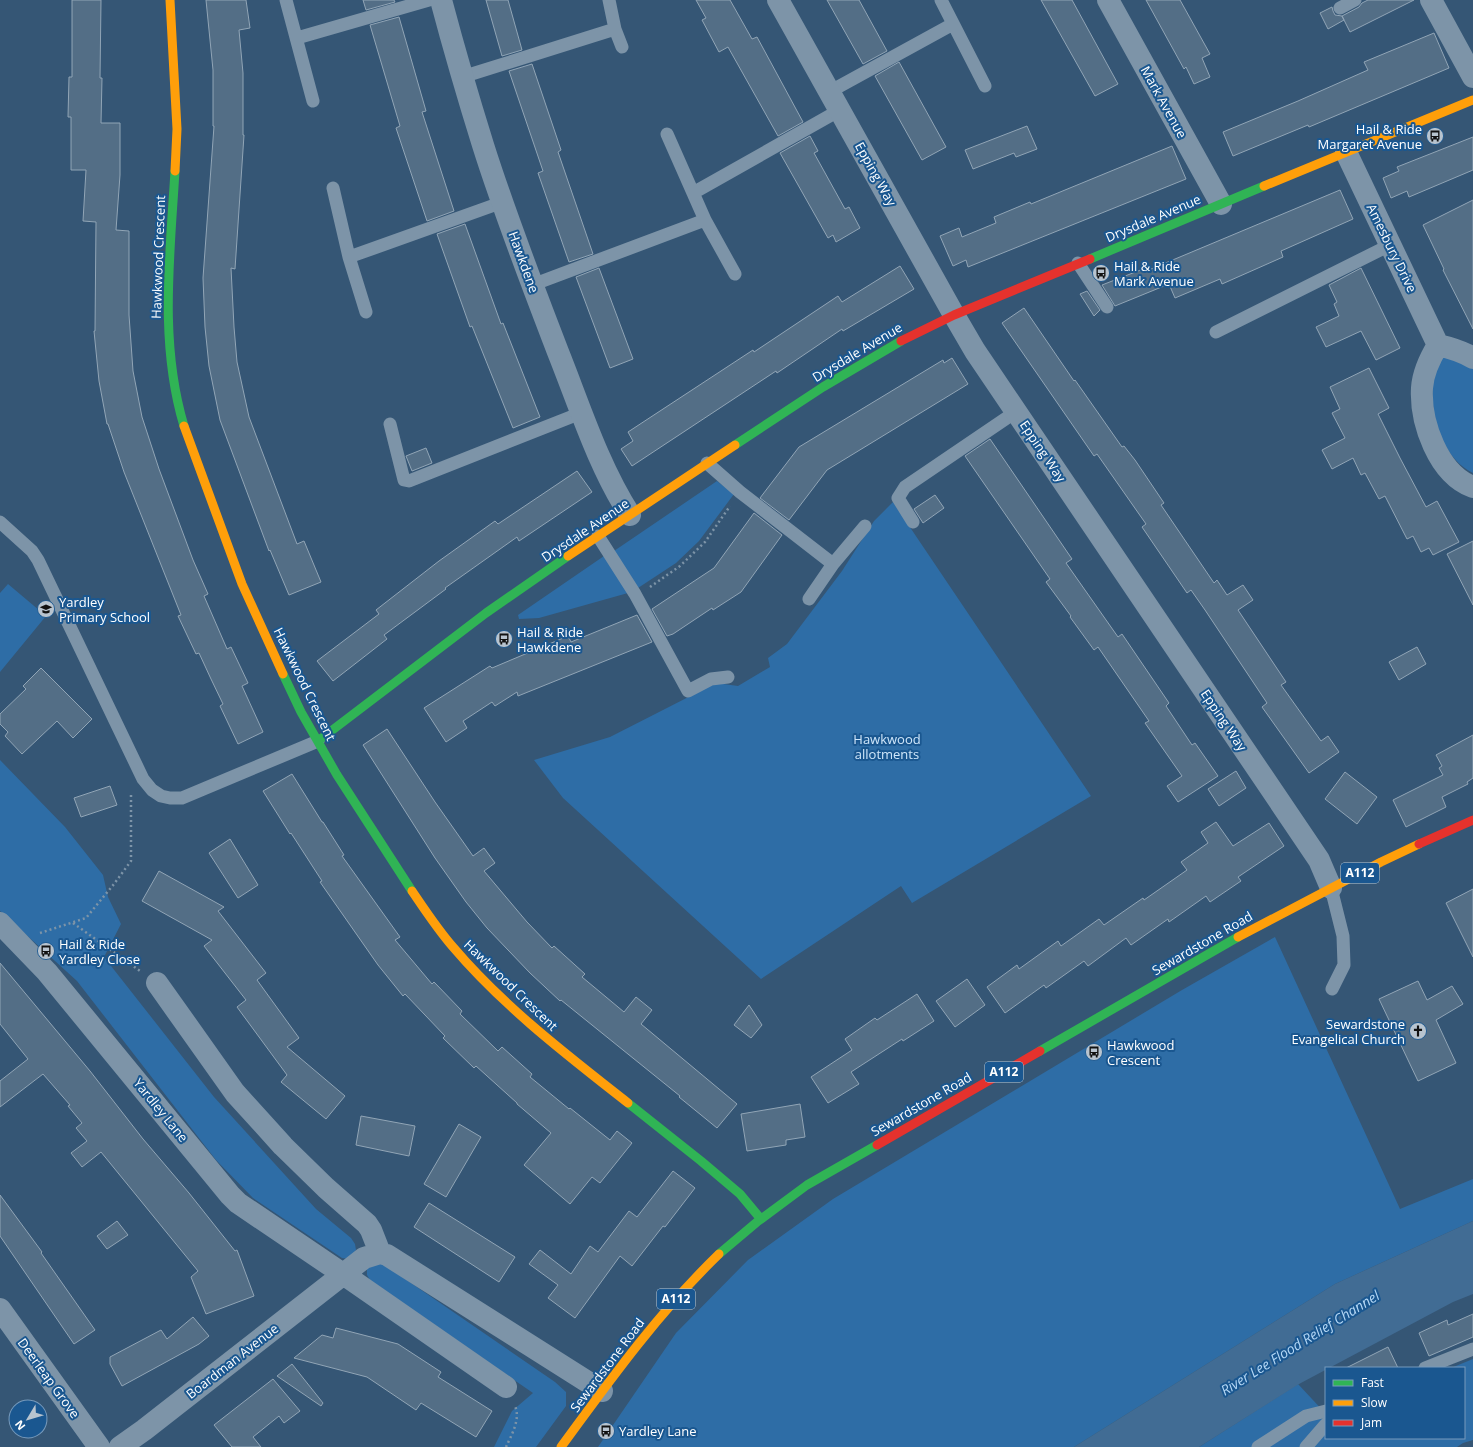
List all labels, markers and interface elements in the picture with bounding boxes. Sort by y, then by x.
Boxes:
street label: Mark Avenue [1137,63,1191,141]
place label: Hail & Ride Margaret Avenue [1318,120,1422,153]
bus stop icon: Hail & Ride Margaret Avenue [1425,126,1445,146]
street label: Epping Way [851,139,901,210]
street label: Drysdale Avenue [1103,190,1203,246]
street label: Hawkwood Crescent [147,194,169,319]
street label: Amesbury Drive [1363,201,1421,295]
street label: Hawkdene [505,229,543,295]
place label: Hail & Ride Mark Avenue [1114,257,1194,290]
bus stop icon: Hail & Ride Mark Avenue [1091,263,1111,283]
street label: Drysdale Avenue [809,318,905,386]
street label: Epping Way [1016,417,1070,486]
street label: Drysdale Avenue [538,494,632,566]
place label: Yardley Primary School [59,593,150,626]
school or university icon: Yardley Primary School [36,599,56,619]
place label: Hail & Ride Hawkdene [517,623,583,656]
street label: Hawkwood Crescent [270,624,340,744]
bus stop icon: Hail & Ride Hawkdene [494,629,514,649]
street label: Epping Way [1197,686,1251,755]
park label: Hawkwood allotments [853,730,921,763]
road number: A112 [1341,863,1379,883]
street label: Sewardstone Road [1148,907,1256,979]
place label: Hail & Ride Yardley Close [59,935,140,968]
street label: Hawkwood Crescent [460,935,562,1035]
bus stop icon: Hail & Ride Yardley Close [36,941,56,961]
place label: Sewardstone Evangelical Church [1291,1015,1405,1048]
church icon: Sewardstone Evangelical Church [1408,1021,1428,1041]
place label: Hawkwood Crescent [1107,1036,1174,1069]
bus stop icon: Hawkwood Crescent [1084,1042,1104,1062]
road number: A112 [985,1062,1023,1082]
street label: Sewardstone Road [867,1068,975,1140]
street label: Yardley Lane [130,1074,192,1146]
water label: River Lee Flood Relief Channel [1217,1286,1383,1399]
road number: A112 [657,1289,695,1309]
street label: Sewardstone Road [566,1314,648,1416]
street label: Boardman Avenue [182,1319,282,1403]
street label: Deerleap Grove [14,1334,84,1422]
legend [1325,1367,1465,1439]
text: Fast [1361,1374,1384,1391]
text: Slow [1361,1394,1388,1411]
north arrow [8,1399,48,1439]
text: Jam [1360,1414,1382,1431]
text: N [11,1417,28,1434]
bus stop icon: Yardley Lane [596,1421,616,1441]
place label: Yardley Lane [619,1422,697,1440]

